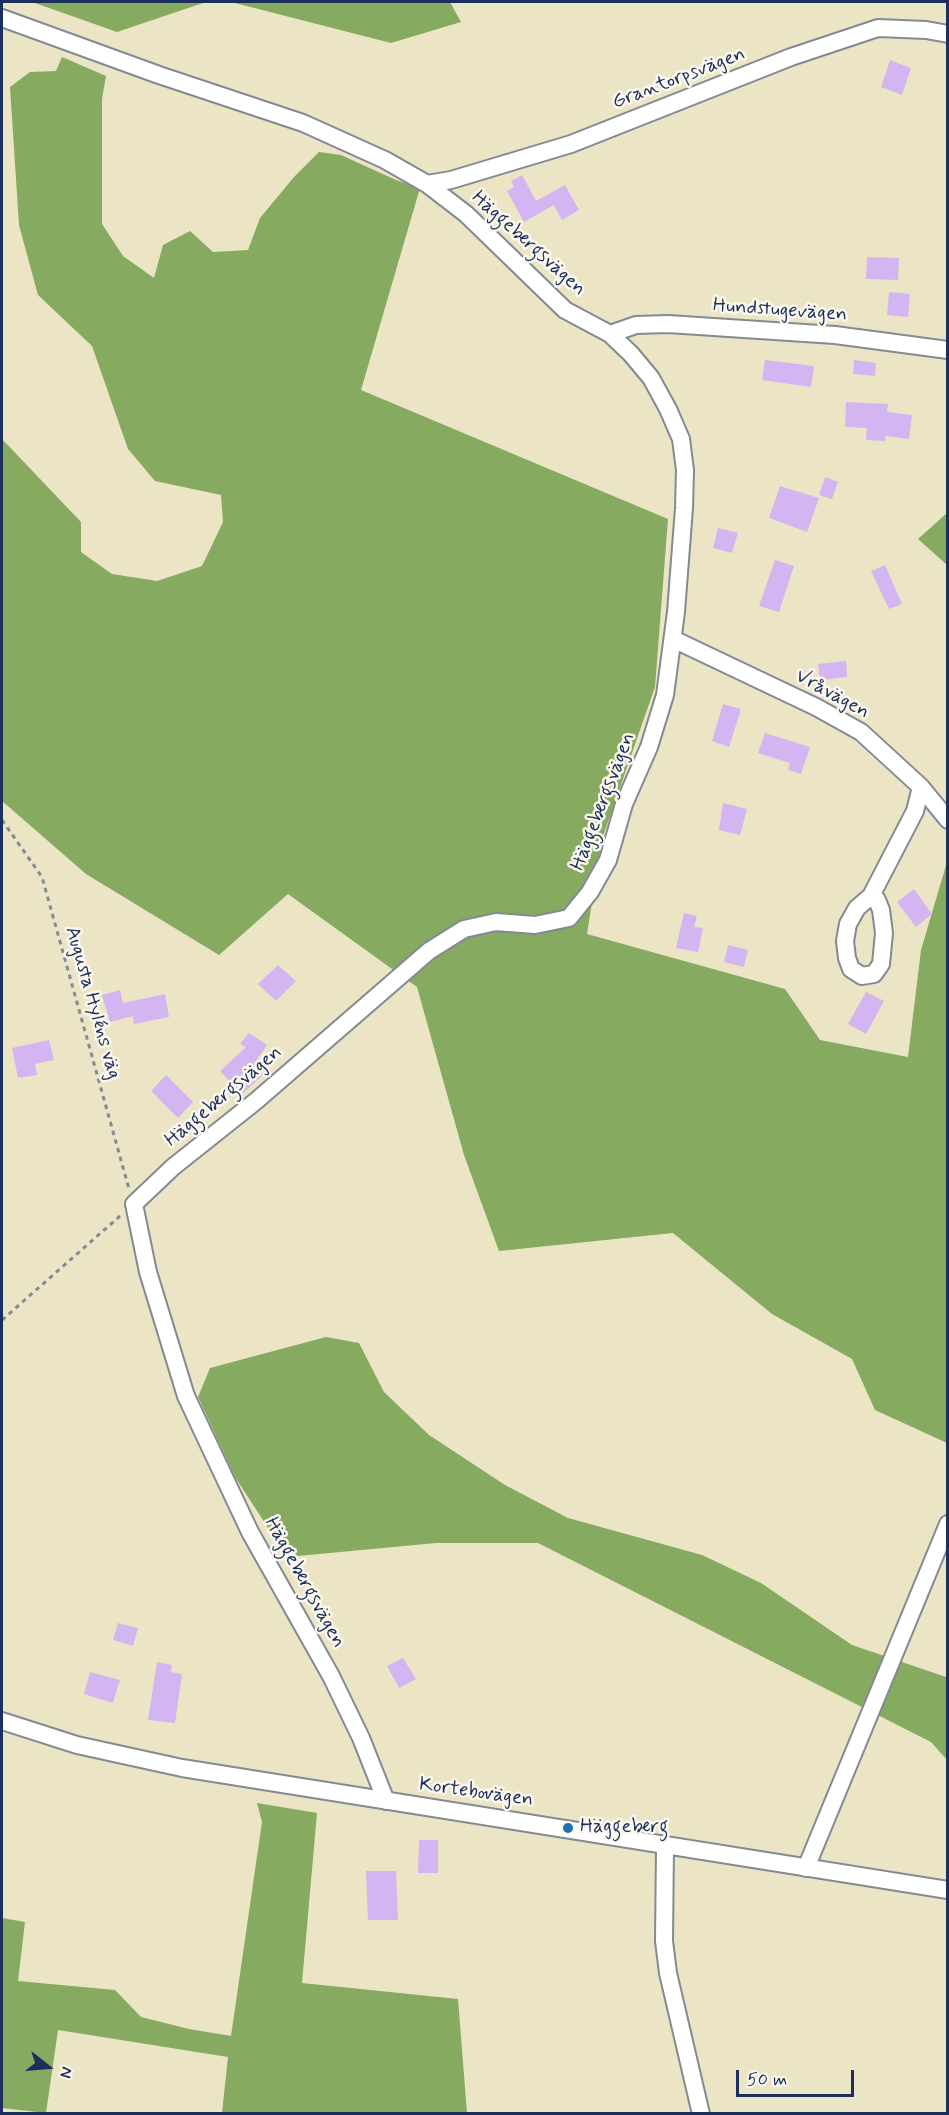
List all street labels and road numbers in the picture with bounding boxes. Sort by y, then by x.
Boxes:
street label: Grantorpsvägen [609,43,749,115]
street label: Häggebergsvägen [466,186,590,302]
street label: Hundstugevägen [712,294,848,328]
street label: Vråvägen [791,665,873,725]
street label: Häggebergsvägen [567,730,641,874]
street label: Augusta Hyléns väg [59,924,125,1082]
street label: Häggebergsvägen [161,1041,287,1153]
street label: Häggebergsvägen [258,1514,350,1652]
street label: Kortebovägen [417,1773,535,1813]

